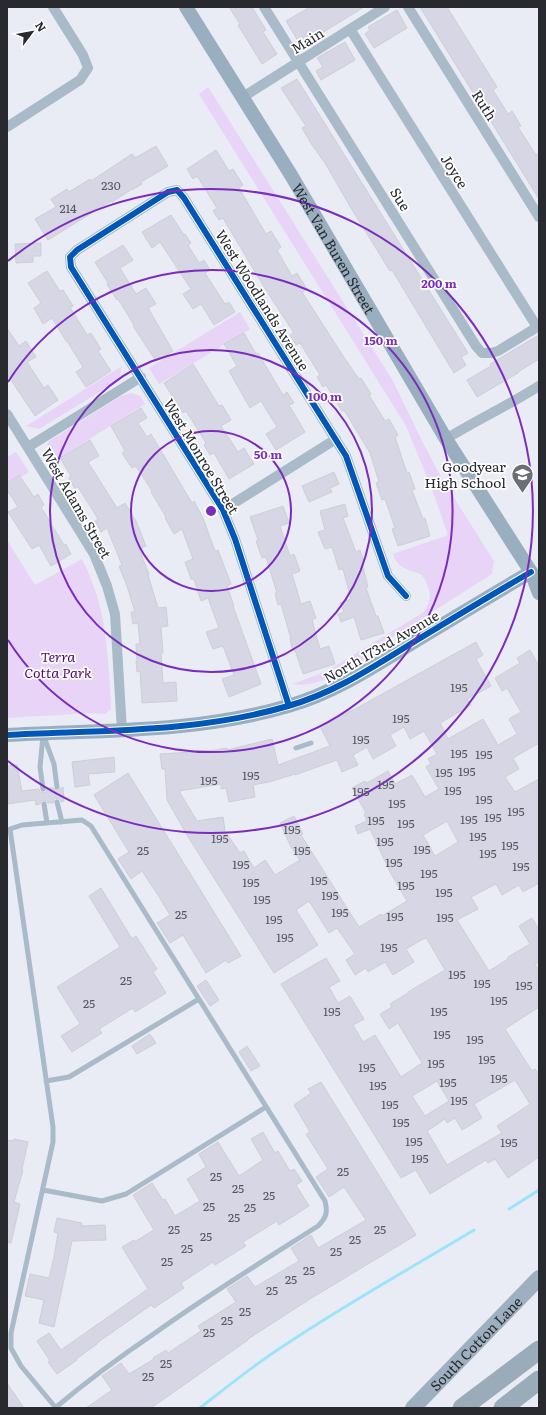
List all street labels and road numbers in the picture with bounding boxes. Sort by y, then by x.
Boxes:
street label: Main [287,22,327,58]
street label: Ruth [468,86,502,124]
street label: Joyce [437,150,473,192]
street label: West Van Buren Street [288,179,380,318]
street label: Sue [386,183,416,215]
street label: West Woodlands Avenue [211,226,315,374]
street label: West Monroe Street [160,394,245,518]
street label: West Adams Street [37,444,117,562]
street label: North 173rd Avenue [320,605,442,687]
street label: South Cotton Lane [425,1292,526,1395]

